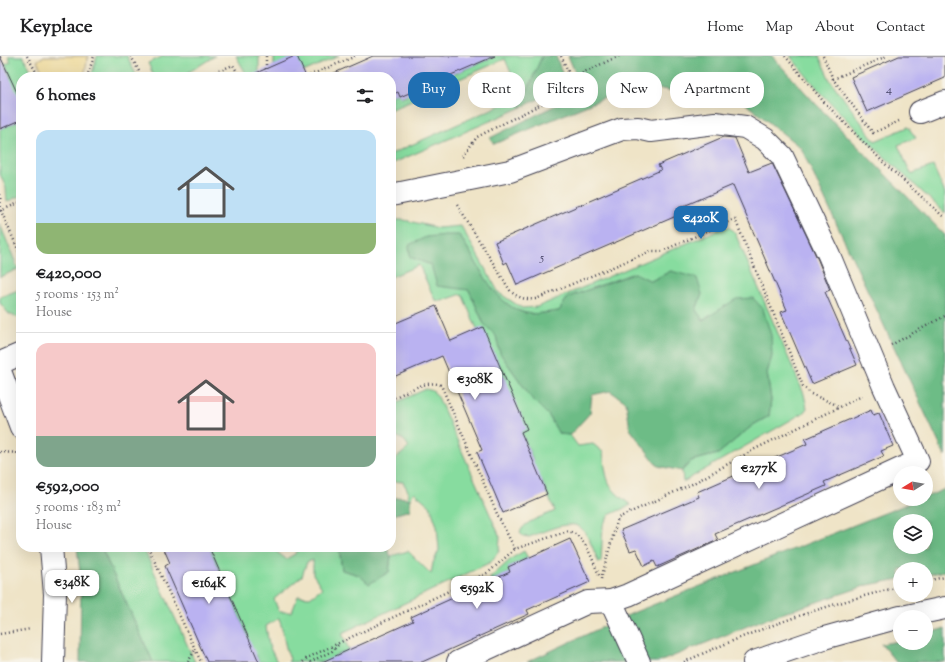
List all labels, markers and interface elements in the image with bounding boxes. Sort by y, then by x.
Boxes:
text: Keyplace [20,14,93,41]
text: Home [707,18,744,38]
text: Map [766,18,793,38]
text: About [815,18,854,38]
text: Contact [876,18,925,38]
chip: Buy [408,72,460,108]
chip: Rent [468,72,525,108]
chip: Filters [533,72,598,108]
chip: New [606,72,662,108]
chip: Apartment [670,72,764,108]
house number: 4 [886,81,892,99]
text: 6 homes [36,84,96,108]
icon: filters [354,85,376,107]
icon: home [170,156,242,228]
pin: €420K [673,206,729,240]
text: €420K [683,210,719,228]
house number: 5 [539,249,544,267]
text: €420,000 [36,262,102,286]
text: 5 rooms · 153 m² [36,286,119,304]
text: House [36,304,72,322]
pin: €308K [447,367,503,401]
icon: home [170,369,242,441]
text: €308K [457,371,493,389]
pin: €277K [731,456,787,490]
text: €277K [741,460,777,478]
north arrow [893,466,933,506]
map controls [893,466,933,650]
text: €592,000 [36,475,99,499]
text: 5 rooms · 183 m² [36,499,121,517]
button: layers [893,514,933,554]
text: House [36,517,72,535]
button: + [893,562,933,602]
pin: €348K [44,570,100,604]
pin: €164K [181,571,237,605]
text: €348K [54,574,90,592]
text: €164K [192,575,226,593]
pin: €592K [449,576,505,610]
text: €592K [460,580,494,598]
button: − [893,610,933,650]

